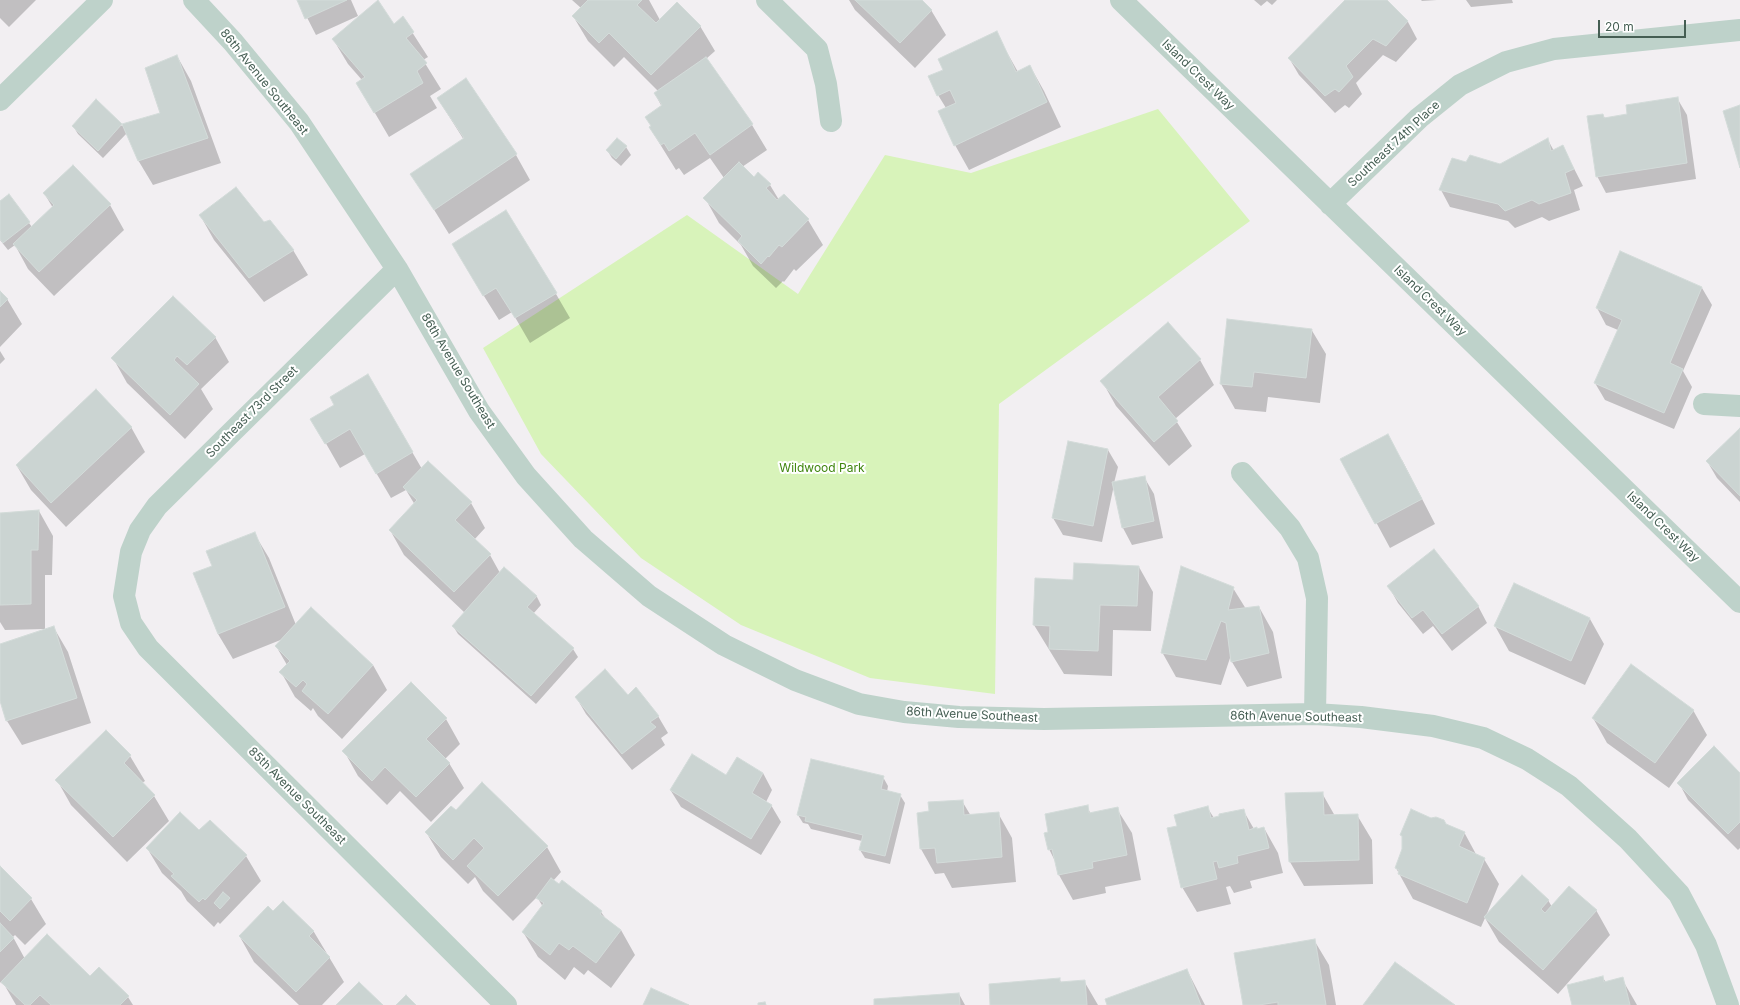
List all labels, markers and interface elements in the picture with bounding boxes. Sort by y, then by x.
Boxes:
scale bar [1600,12,1688,38]
text: 20 m [1605,19,1634,34]
street label: 86th Avenue Southeast [217,26,311,138]
street label: Island Crest Way [1159,37,1237,113]
street label: Southeast 74th Place [1345,98,1443,190]
street label: Island Crest Way [1391,263,1469,339]
street label: 86th Avenue Southeast [418,311,498,431]
street label: Southeast 73rd Street [203,363,301,461]
park label: Wildwood Park [779,461,865,475]
street label: Island Crest Way [1624,489,1702,565]
street label: 86th Avenue Southeast [906,704,1038,726]
street label: 86th Avenue Southeast [1230,709,1362,725]
street label: 85th Avenue Southeast [245,744,349,848]

